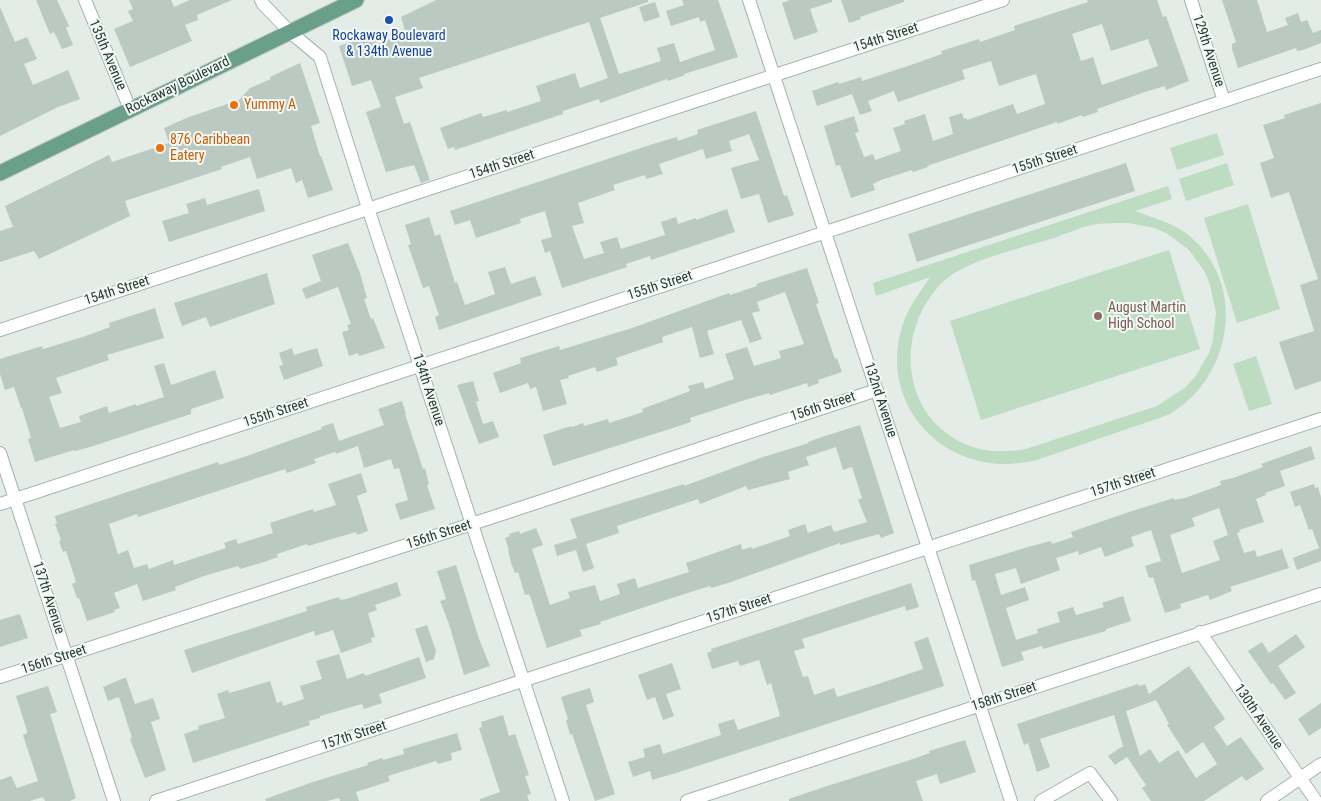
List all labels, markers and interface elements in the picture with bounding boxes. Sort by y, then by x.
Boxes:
street label: 129th Avenue [1188,13,1228,89]
marker: Rockaway Boulevard & 134th Avenue [383,14,395,26]
street label: 135th Avenue [85,17,129,93]
street label: 154th Street [851,20,921,56]
place label: Rockaway Boulevard & 134th Avenue [332,28,446,60]
street label: Rockaway Boulevard [123,54,233,118]
place label: Yummy A [244,97,296,113]
marker: Yummy A [228,99,240,111]
place label: 876 Caribbean Eatery [170,132,250,164]
marker: 876 Caribbean Eatery [154,142,166,154]
street label: 155th Street [1010,142,1080,178]
street label: 154th Street [467,147,537,183]
street label: 155th Street [625,268,695,304]
street label: 154th Street [82,273,152,309]
place label: August Martin High School [1108,300,1186,332]
marker: August Martin High School [1092,310,1104,322]
street label: 134th Avenue [408,352,448,428]
street label: 132nd Avenue [860,360,900,440]
street label: 156th Street [788,389,858,425]
street label: 155th Street [241,395,311,431]
street label: 157th Street [1088,465,1158,501]
street label: 156th Street [404,517,474,553]
street label: 137th Avenue [28,560,68,636]
street label: 157th Street [704,591,774,627]
street label: 156th Street [19,642,89,678]
street label: 158th Street [969,679,1039,715]
street label: 130th Avenue [1230,681,1286,753]
street label: 157th Street [319,718,389,754]

